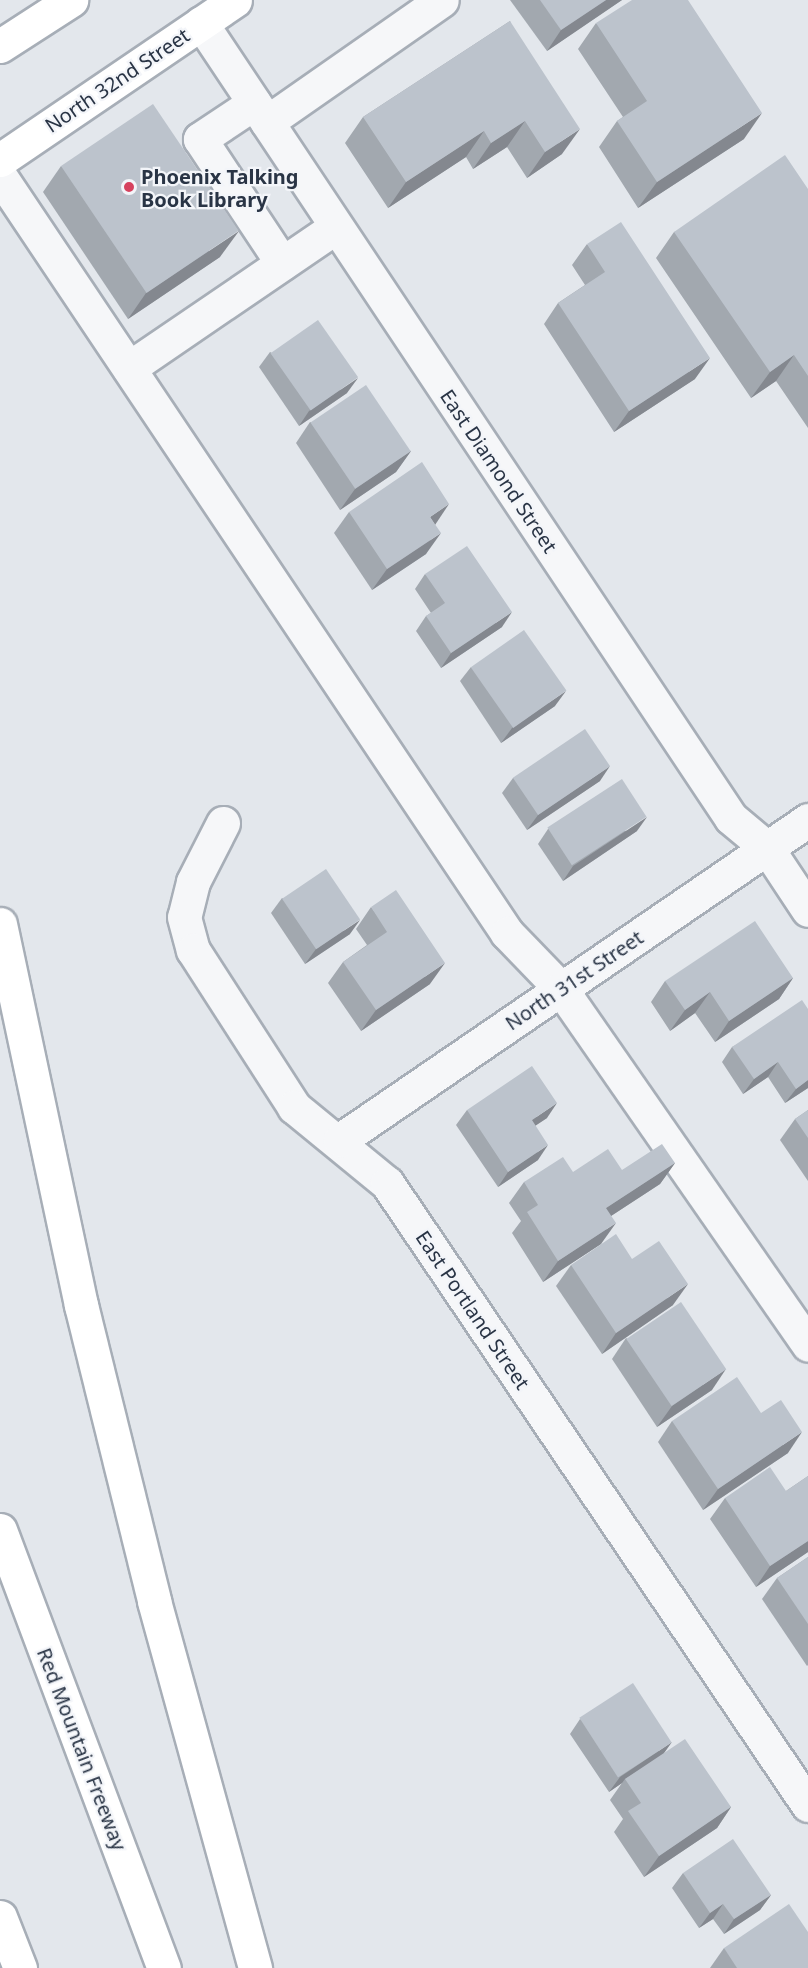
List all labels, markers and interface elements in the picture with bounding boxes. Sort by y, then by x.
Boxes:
street label: North 32nd Street [40,23,194,137]
place label: Phoenix Talking Book Library [141,164,298,211]
marker: Phoenix Talking Book Library [122,180,136,194]
street label: East Diamond Street [435,385,563,557]
street label: North 31st Street [501,925,647,1035]
street label: East Portland Street [411,1226,535,1394]
street label: Red Mountain Freeway [32,1644,132,1854]

